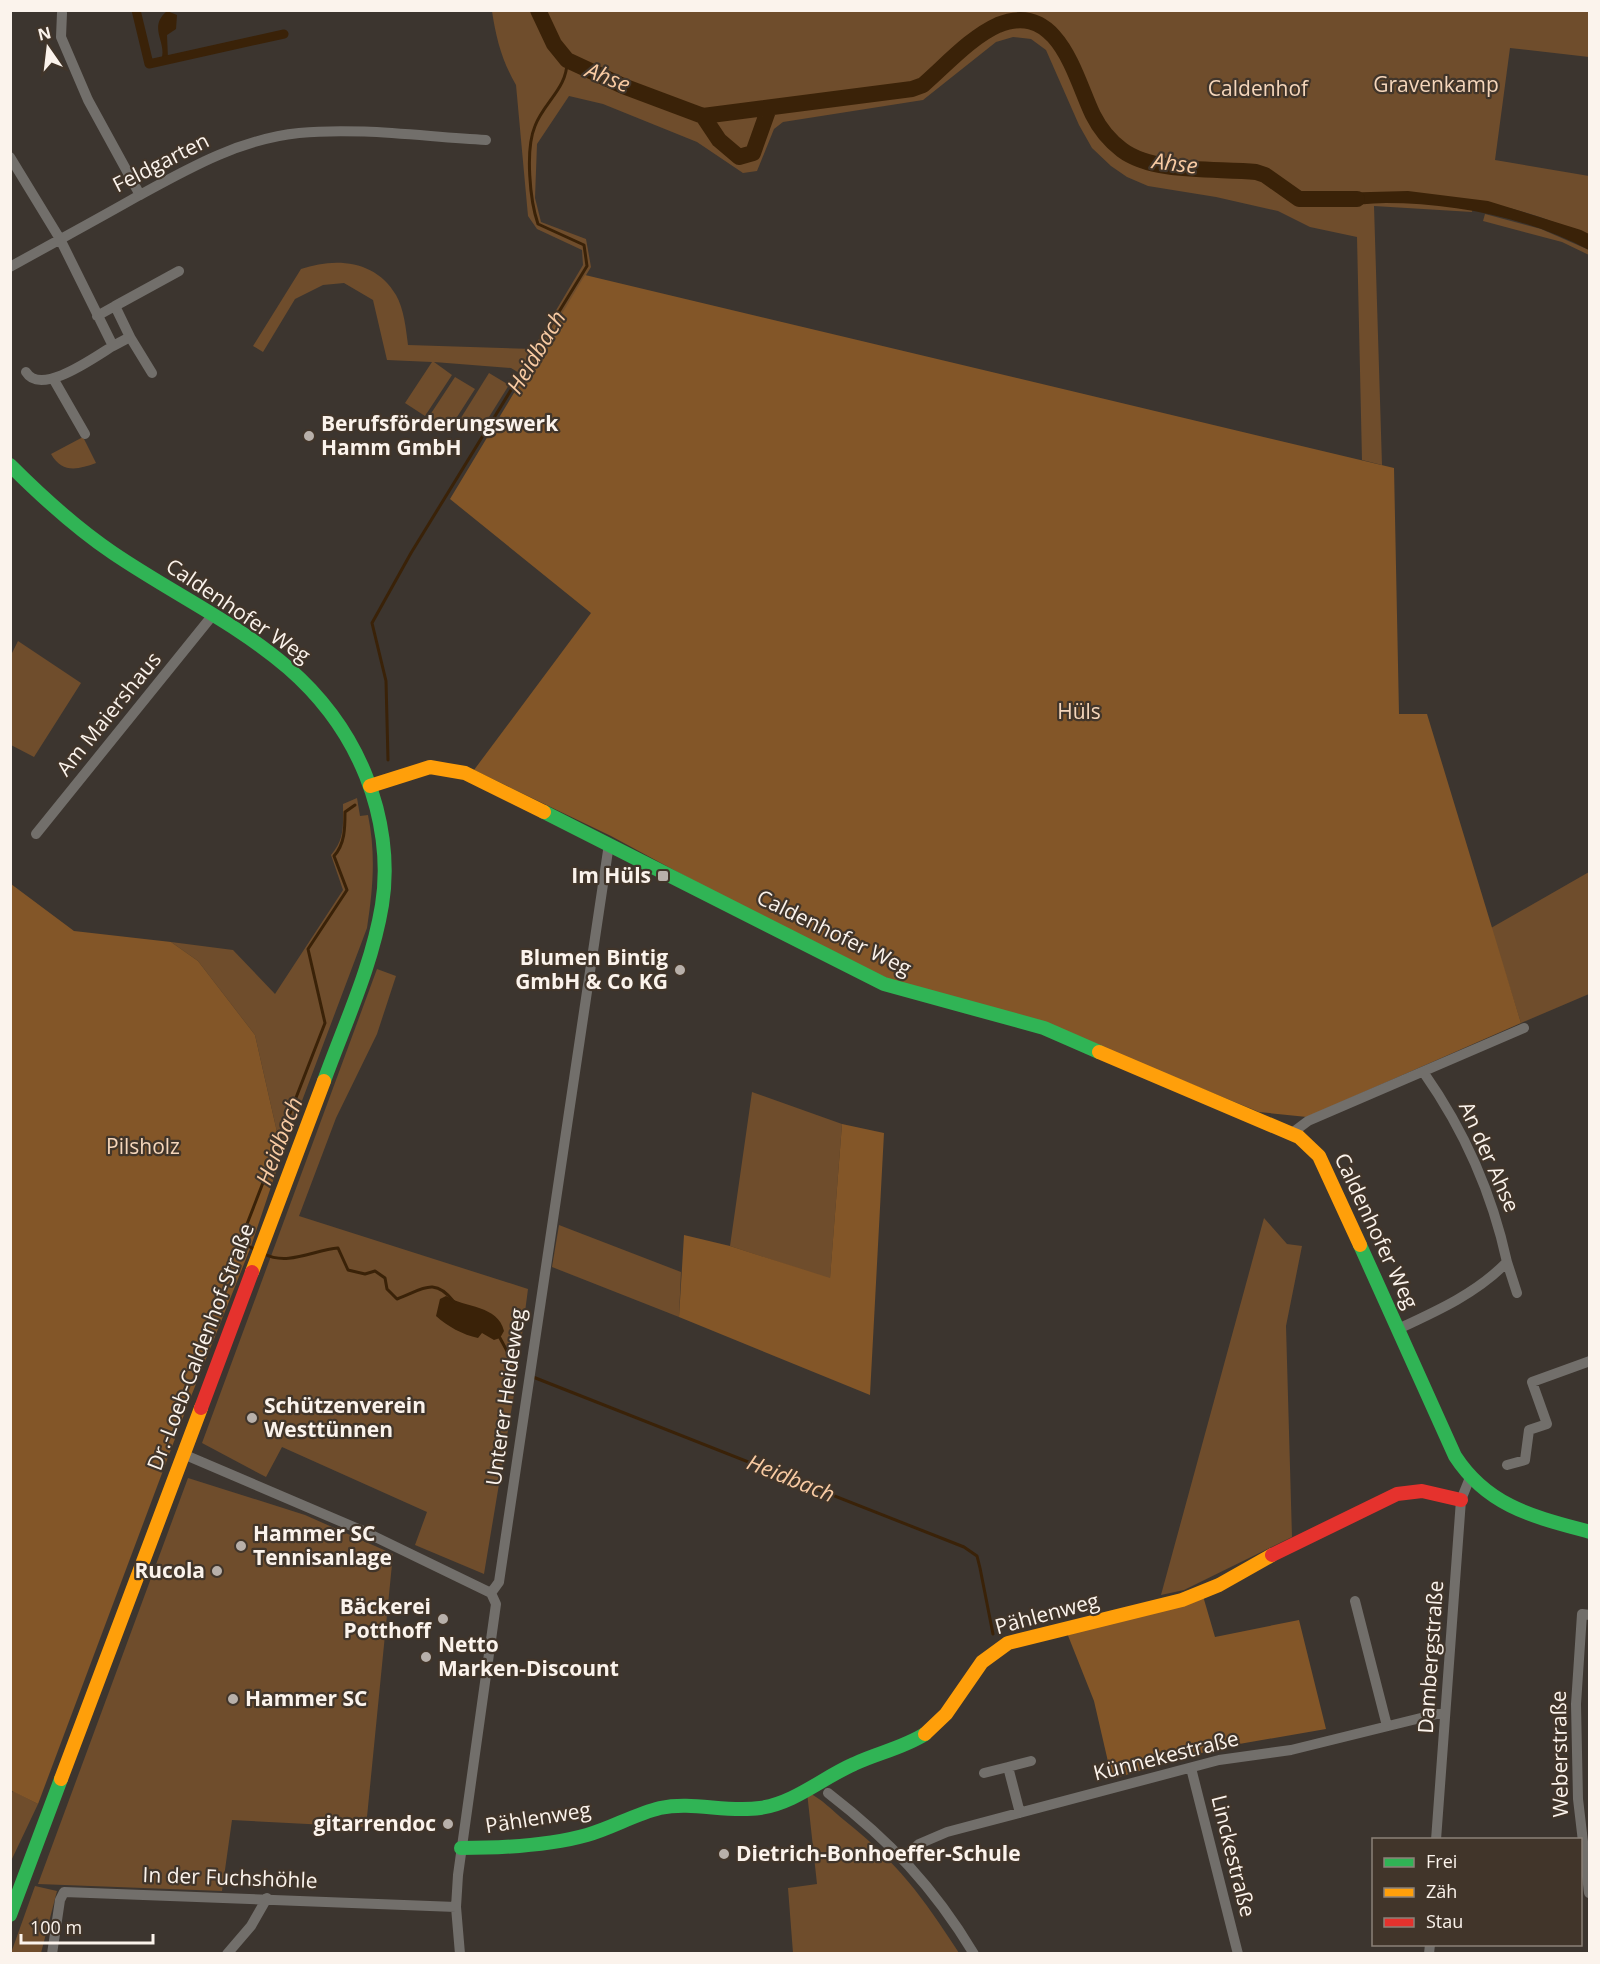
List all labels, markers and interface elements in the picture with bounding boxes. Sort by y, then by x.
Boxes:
north arrow [18,18,78,78]
text: N [35,21,53,46]
water label: Ahse [580,53,635,99]
park label: Gravenkamp [1373,70,1499,98]
park label: Caldenhof [1208,74,1310,102]
street label: Feldgarten [108,126,213,198]
water label: Ahse [1149,144,1200,180]
water label: Heidbach [499,304,572,399]
place label: Berufsförderungswerk Hamm GmbH [321,409,559,461]
marker: Berufsförderungswerk Hamm GmbH [302,429,316,443]
street label: Caldenhofer Weg [161,551,316,669]
street label: Am Maiershaus [50,646,167,781]
park label: Hüls [1057,697,1101,725]
place label: Im Hüls [571,861,651,889]
marker: Im Hüls [656,869,670,883]
street label: Caldenhofer Weg [752,883,916,982]
place label: Blumen Bintig GmbH & Co KG [515,943,668,995]
marker: Blumen Bintig GmbH & Co KG [673,963,687,977]
water label: Heidbach [248,1092,309,1189]
street label: An der Ahse [1453,1097,1527,1216]
park label: Pilsholz [106,1132,180,1160]
street label: Caldenhofer Weg [1329,1148,1425,1313]
street label: Dr.-Loeb-Caldenhof-Straße [140,1219,260,1474]
street label: Unterer Heideweg [479,1307,531,1487]
place label: Schützenverein Westtünnen [264,1391,426,1443]
marker: Schützenverein Westtünnen [245,1411,259,1425]
water label: Heidbach [743,1446,840,1508]
place label: Hammer SC Tennisanlage [253,1519,392,1571]
marker: Hammer SC Tennisanlage [234,1539,248,1553]
place label: Rucola [134,1556,205,1584]
marker: Rucola [210,1564,224,1578]
street label: Dambergstraße [1411,1579,1449,1735]
street label: Pählenweg [992,1586,1102,1640]
place label: Bäckerei Potthoff [340,1592,433,1644]
marker: Bäckerei Potthoff [436,1612,450,1626]
place label: Netto Marken-Discount [438,1630,619,1682]
marker: Netto Marken-Discount [419,1650,433,1664]
place label: Hammer SC [245,1684,367,1712]
street label: Weberstraße [1544,1690,1574,1818]
marker: Hammer SC [226,1692,240,1706]
street label: Künnekestraße [1090,1723,1241,1787]
street label: Linckestraße [1205,1792,1263,1920]
street label: Pählenweg [483,1795,593,1839]
place label: gitarrendoc [314,1809,436,1837]
marker: gitarrendoc [441,1817,455,1831]
legend [1372,1838,1582,1946]
place label: Dietrich-Bonhoeffer-Schule [736,1839,1021,1867]
marker: Dietrich-Bonhoeffer-Schule [717,1847,731,1861]
text: Frei [1426,1849,1457,1873]
street label: In der Fuchshöhle [142,1860,318,1894]
text: Zäh [1426,1879,1457,1903]
scale bar [21,1907,153,1945]
text: Stau [1426,1909,1463,1933]
text: 100 m [30,1915,82,1939]

